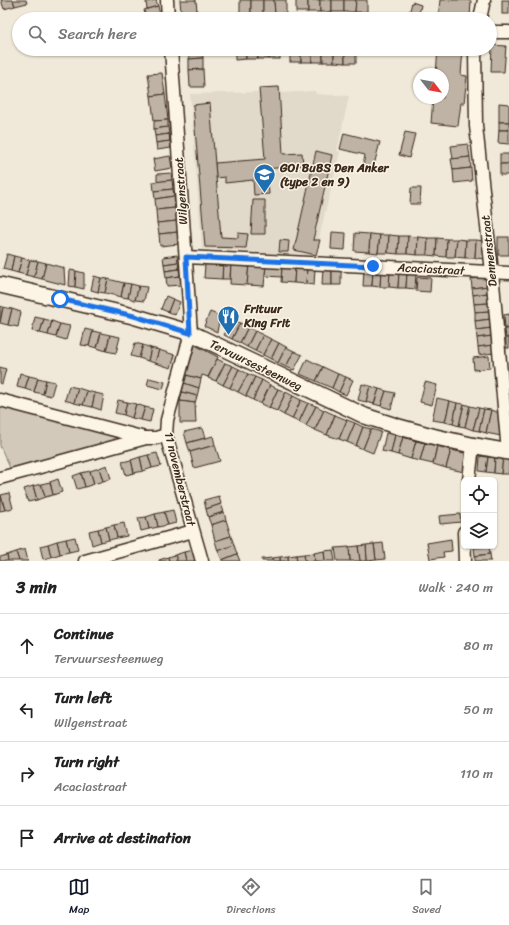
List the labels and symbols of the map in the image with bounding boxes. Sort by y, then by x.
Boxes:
north arrow [413,68,449,104]
street label: Wilgenstraat [168,156,194,226]
place label: GO! BuBS Den Anker (type 2 en 9) [279,157,389,193]
school or university icon: GO! BuBS Den Anker (type 2 en 9) [251,162,277,195]
street label: Dennenstraat [474,214,504,288]
street label: Acaciastraat [396,256,466,282]
route end [364,257,382,275]
route start [51,290,69,308]
place label: Frituur King Frit [243,298,291,334]
restaurant icon: Frituur King Frit [216,303,242,336]
street label: Tervuursesteenweg [206,333,306,397]
street label: 11 novemberstraat [158,430,203,529]

